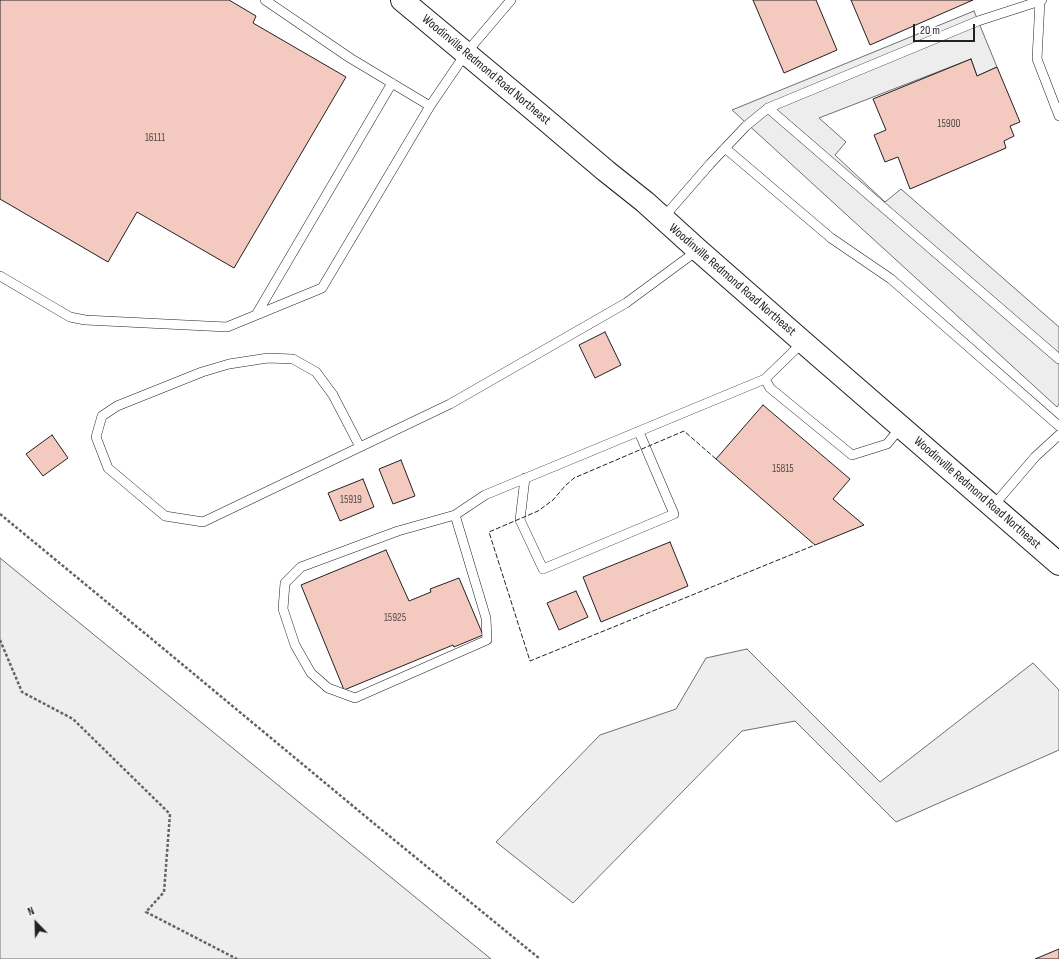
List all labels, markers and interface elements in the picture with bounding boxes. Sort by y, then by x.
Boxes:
street label: Woodinville Redmond Road Northeast [418,12,554,128]
scale bar [915,16,977,42]
text: 20 m [920,23,940,38]
house number: 15900 [938,117,960,131]
house number: 16111 [145,131,165,145]
street label: Woodinville Redmond Road Northeast [665,221,799,339]
street label: Woodinville Redmond Road Northeast [910,434,1044,552]
house number: 15815 [772,462,794,476]
house number: 15919 [340,493,362,507]
house number: 15925 [384,611,406,625]
north arrow [16,903,56,943]
text: N [26,904,36,919]

